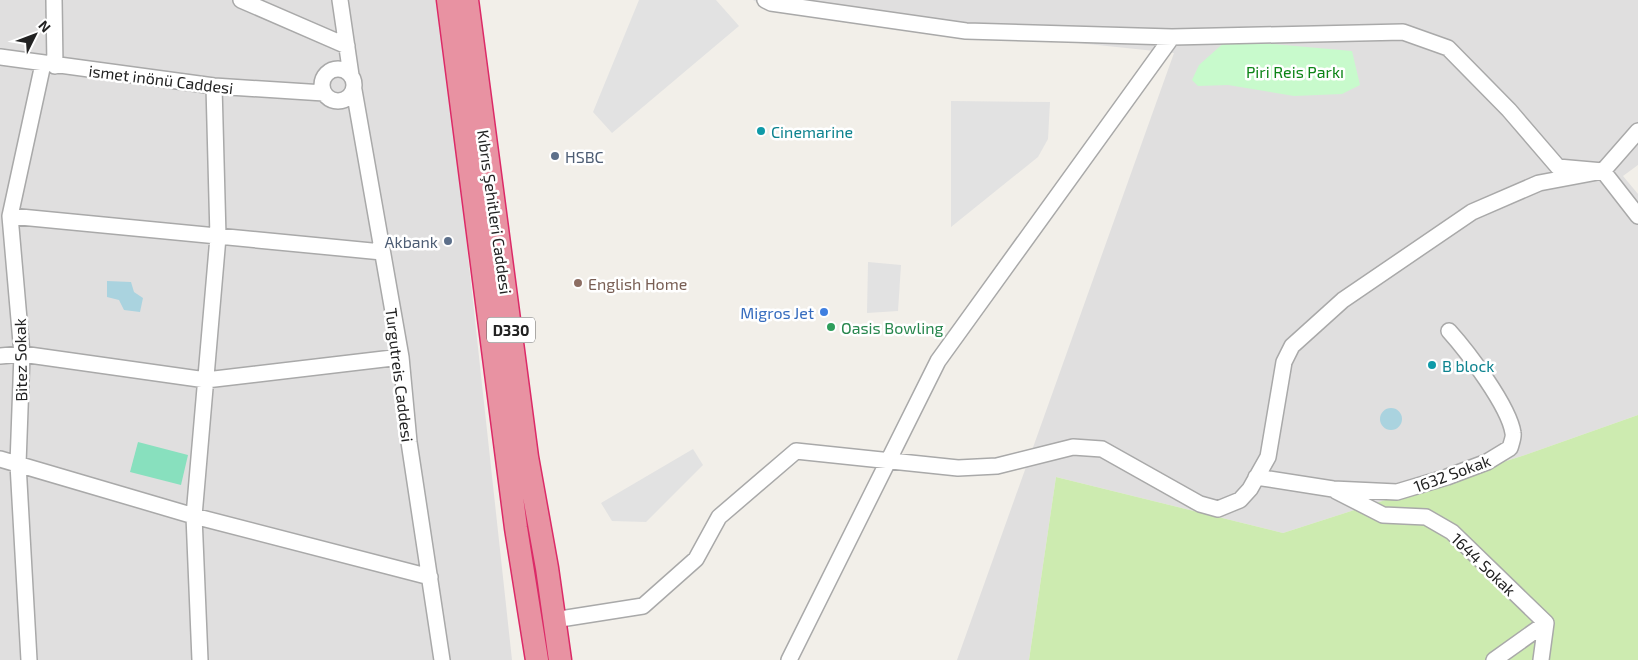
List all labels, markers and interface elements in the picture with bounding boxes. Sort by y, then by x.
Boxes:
north arrow [10,10,60,60]
text: N [35,17,55,35]
street label: ismet inönü Caddesi [88,61,234,97]
park label: Piri Reis Parkı [1246,62,1344,81]
place label: Cinemarine [771,122,853,141]
marker: Cinemarine [755,125,767,137]
street label: Kıbrıs Şehitleri Caddesi [473,129,516,296]
place label: HSBC [565,147,604,166]
marker: HSBC [549,150,561,162]
place label: Akbank [385,232,438,251]
marker: Akbank [442,235,454,247]
place label: English Home [588,274,687,293]
marker: English Home [572,277,584,289]
place label: Migros Jet [740,303,814,322]
marker: Migros Jet [818,306,830,318]
street label: Turgutreis Caddesi [382,307,418,443]
street label: Bitez Sokak [10,318,30,402]
road number: D330 [487,318,535,342]
place label: Oasis Bowling [841,318,943,337]
marker: Oasis Bowling [825,321,837,333]
place label: B block [1442,356,1494,375]
marker: B block [1426,359,1438,371]
street label: 1632 Sokak [1411,450,1493,496]
street label: 1644 Sokak [1448,529,1520,599]

